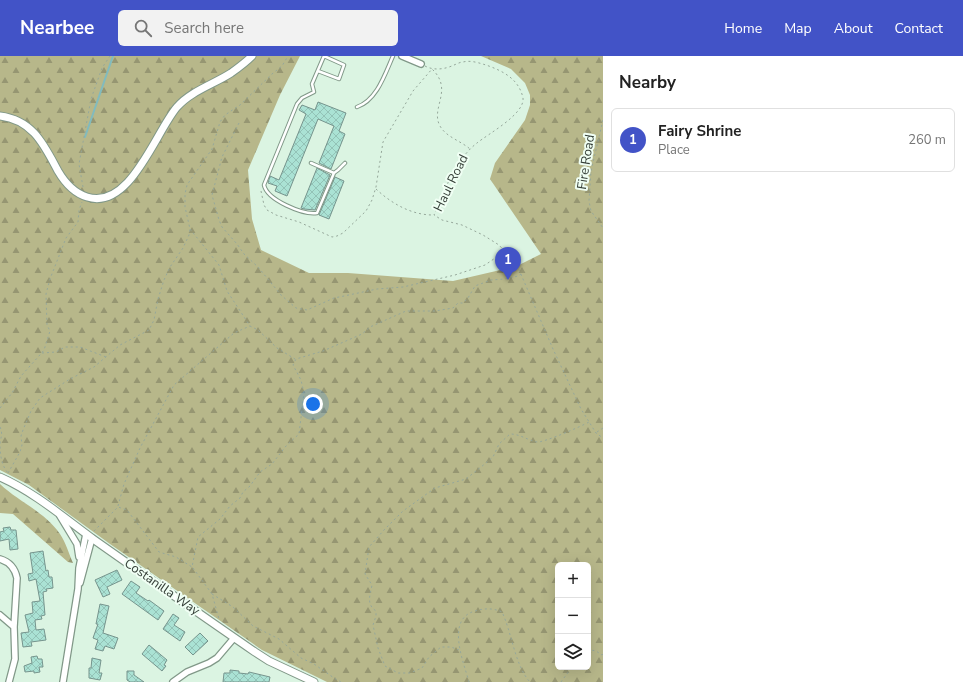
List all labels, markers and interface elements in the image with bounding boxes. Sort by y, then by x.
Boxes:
search box [118,10,398,46]
text: Nearbee [20,15,94,41]
icon: search [132,17,154,39]
text: Search here [164,18,244,38]
text: Home [724,19,762,38]
text: Map [784,19,812,38]
text: About [834,19,873,38]
text: Contact [895,19,943,38]
text: Nearby [619,71,676,94]
text: Fairy Shrine [658,121,741,141]
text: 1 [629,131,637,149]
text: 260 m [908,131,946,149]
street label: Fire Road [573,133,599,191]
text: Place [658,141,690,159]
street label: Haul Road [429,151,473,215]
pin: 1 [495,247,521,280]
your location [303,394,323,414]
street label: Costanilla Way [121,554,204,620]
map controls [555,562,591,670]
button: + [555,562,591,598]
button: − [555,598,591,634]
button: layers [555,634,591,670]

